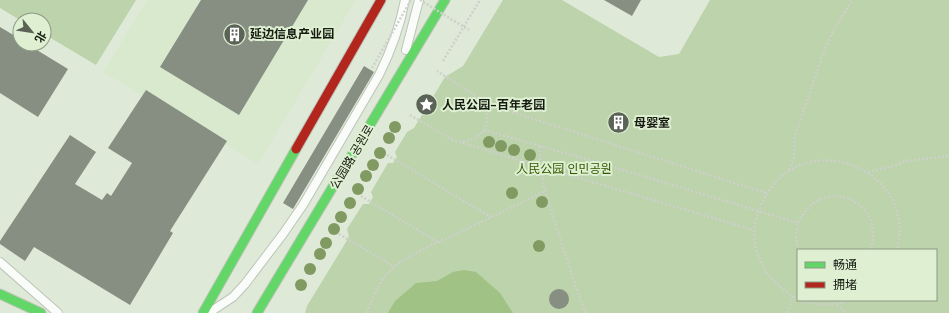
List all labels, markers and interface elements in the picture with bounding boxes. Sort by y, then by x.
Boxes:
north arrow [12,12,52,52]
building icon: 延边信息产业园 [221,21,247,47]
place label: 延边信息产业园 [250,26,334,42]
text: 北 [32,29,49,45]
place icon: 人民公园-百年老园 [414,92,440,118]
place label: 人民公园-百年老园 [442,97,545,113]
building icon: 母婴室 [605,110,631,136]
place label: 母婴室 [634,115,670,131]
street label: 公园路 공원로 [327,122,377,192]
park label: 人民公园 인민공원 [516,161,612,177]
legend [797,249,937,301]
text: 畅通 [833,257,857,273]
text: 拥堵 [833,277,857,293]

